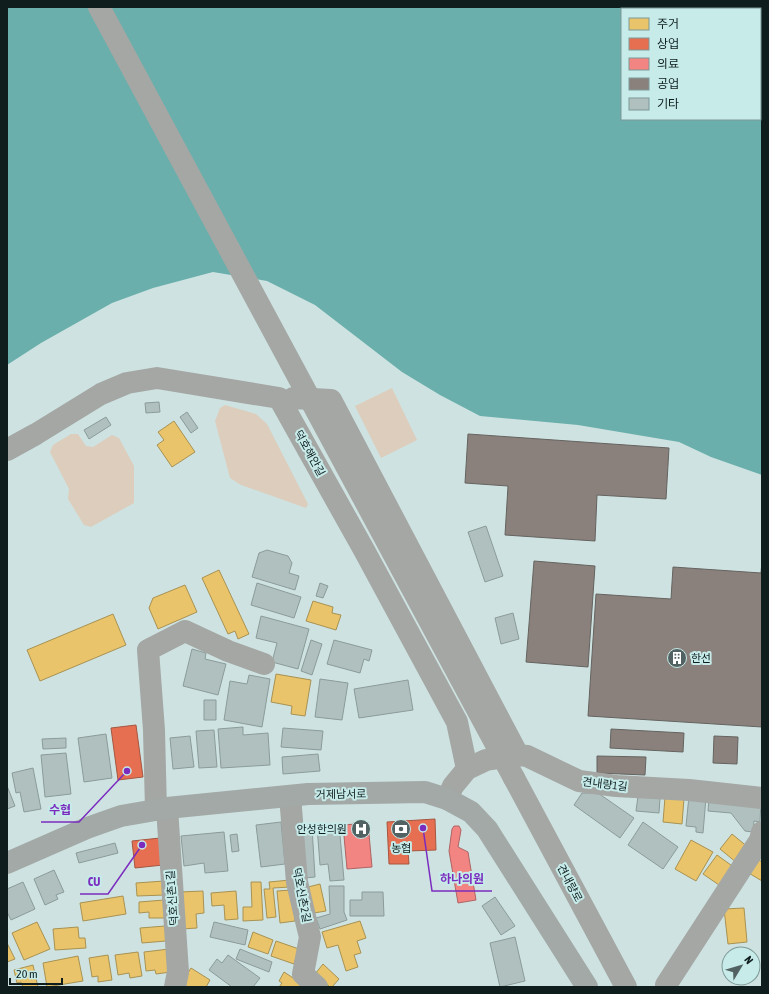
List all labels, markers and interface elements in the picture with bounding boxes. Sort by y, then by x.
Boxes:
legend [621,8,761,120]
text: 주거 [657,17,679,31]
text: 상업 [657,37,679,51]
text: 의료 [657,57,679,71]
text: 공업 [657,77,679,91]
text: 기타 [657,97,679,111]
street label: 덕호해안길 [292,428,328,478]
building icon: 한선 [666,647,688,669]
place label: 한선 [691,652,711,664]
street label: 견내량1길 [582,775,628,793]
street label: 거제남서로 [316,788,366,800]
callout: 수협 [41,798,79,822]
text: 수협 [49,803,71,817]
hospital icon: 안성한의원 [350,818,372,840]
bank icon: 농협 [390,818,412,840]
place label: 안성한의원 [296,823,347,835]
place label: 농협 [391,842,411,854]
street label: 견내량로 [555,862,585,904]
street label: 덕호신촌2길 [291,866,313,924]
callout: 하나의원 [432,867,492,891]
callout: CU [80,870,108,894]
street label: 덕호신촌1길 [164,870,180,926]
text: 하나의원 [440,872,484,886]
text: CU [88,875,100,889]
north arrow [721,946,761,986]
text: N [742,954,756,966]
scale bar [10,960,62,986]
text: 20 m [16,967,38,981]

